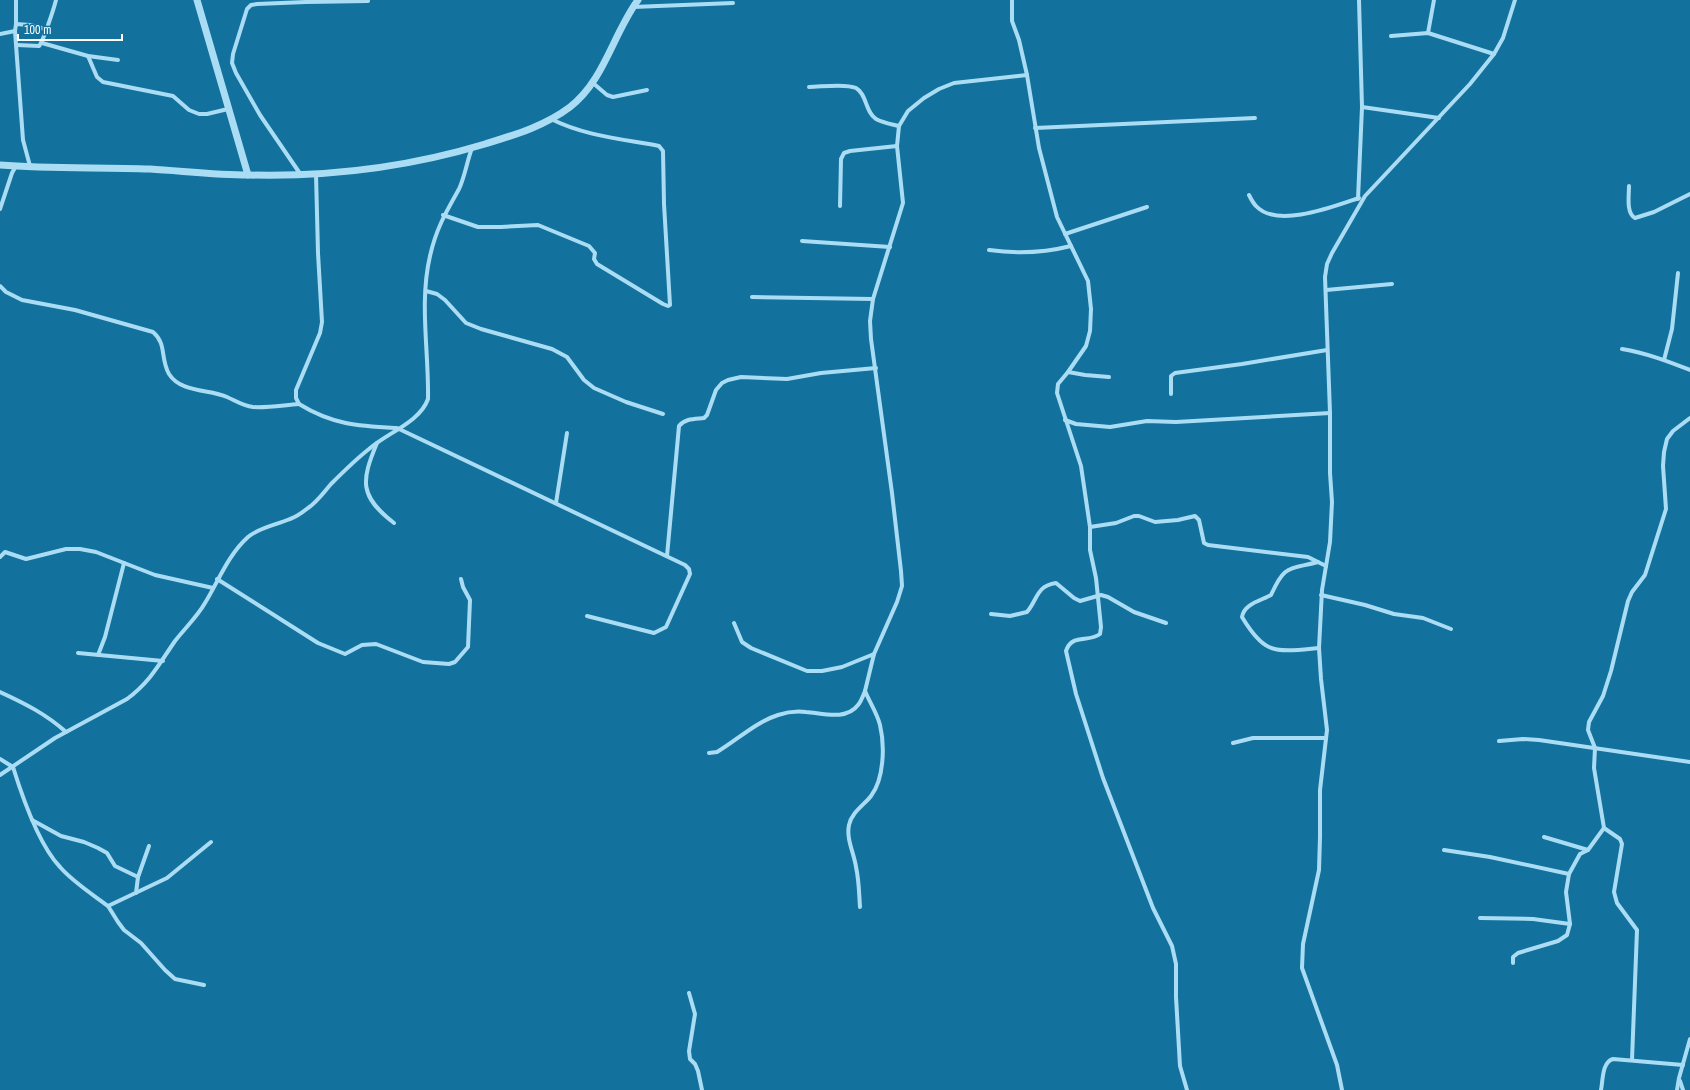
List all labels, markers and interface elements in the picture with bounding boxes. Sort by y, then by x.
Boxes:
scale bar [18,16,122,42]
text: 100 m [24,22,51,38]

